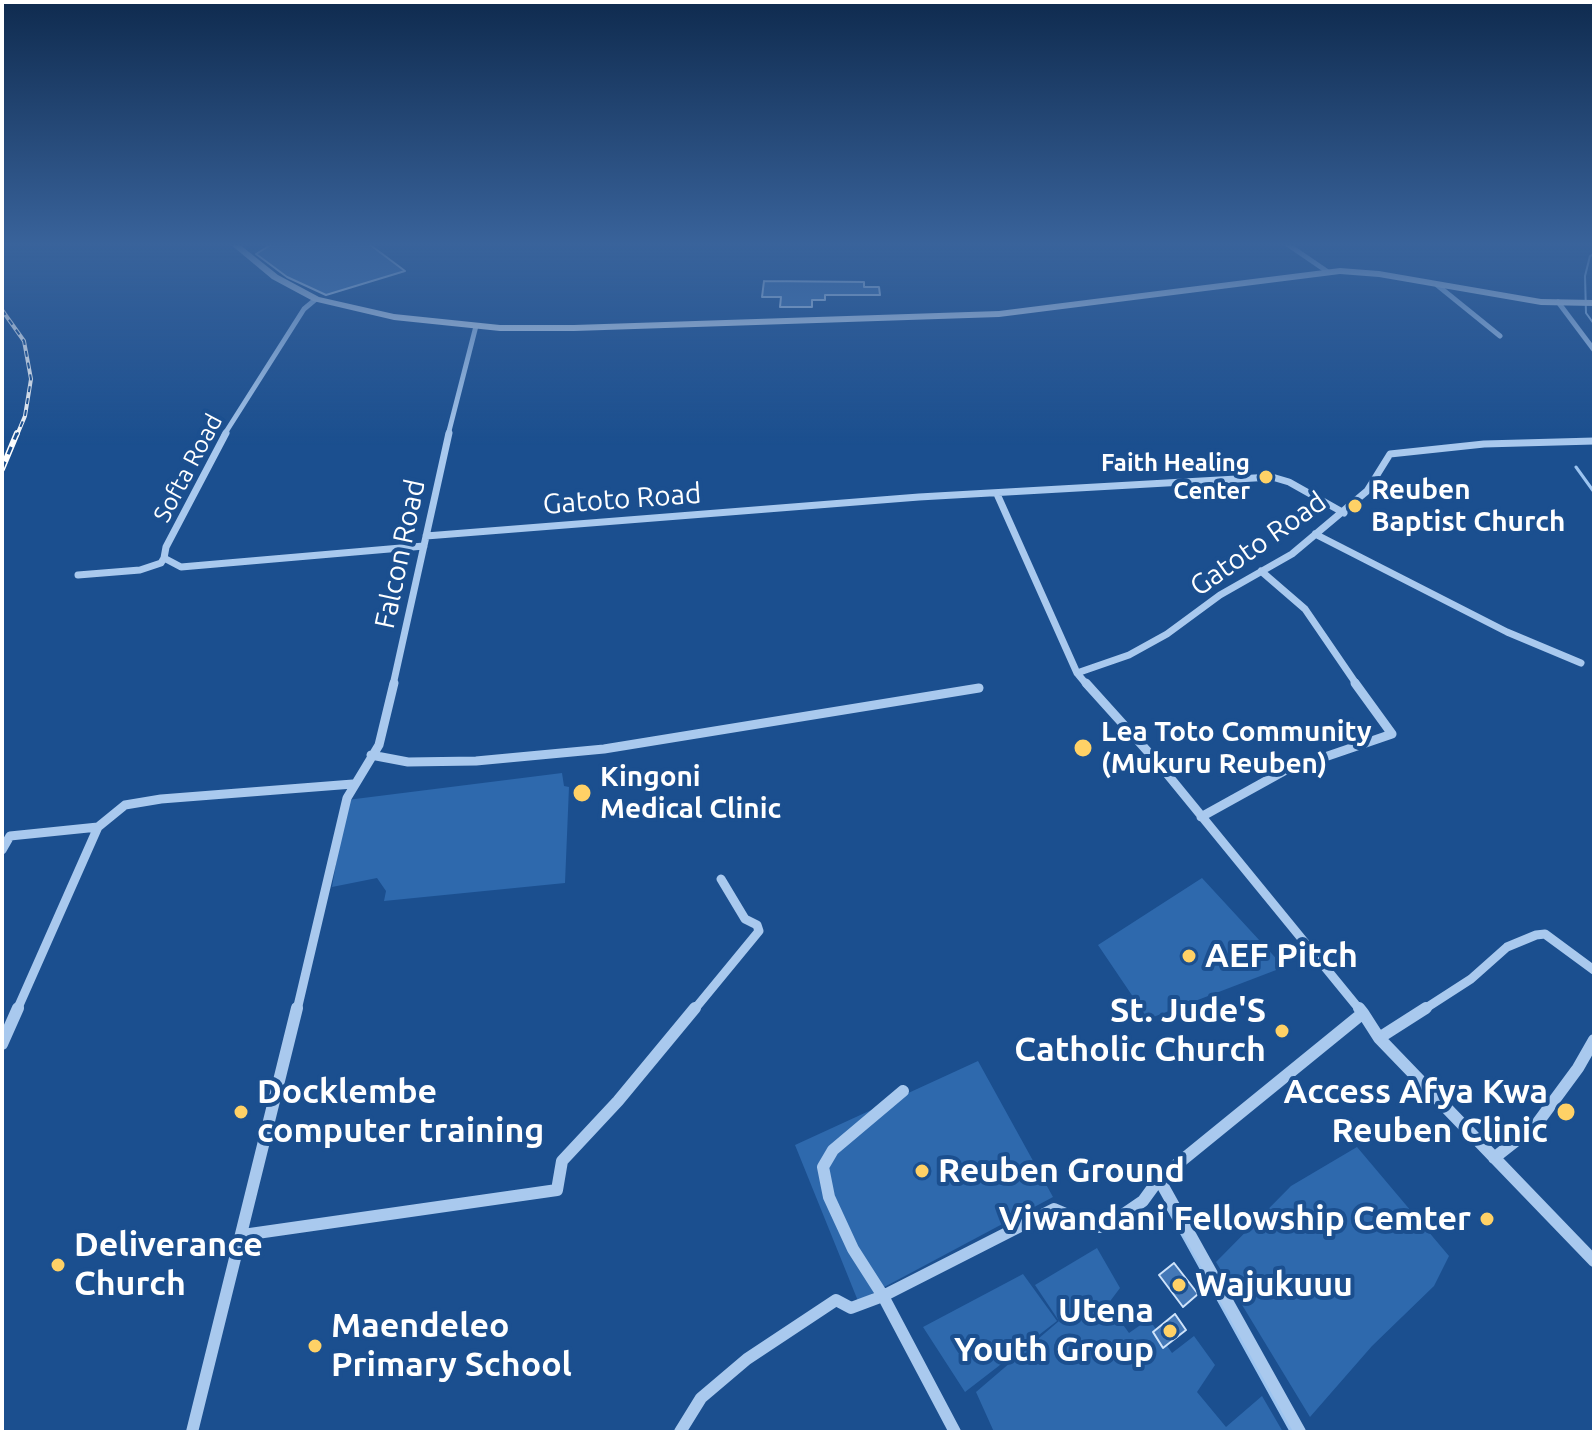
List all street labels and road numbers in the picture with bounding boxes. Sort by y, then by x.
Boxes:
street label: Softa Road [148,409,228,527]
street label: Falcon Road [368,476,432,632]
street label: Gatoto Road [542,477,702,521]
street label: Gatoto Road [1183,485,1333,603]

